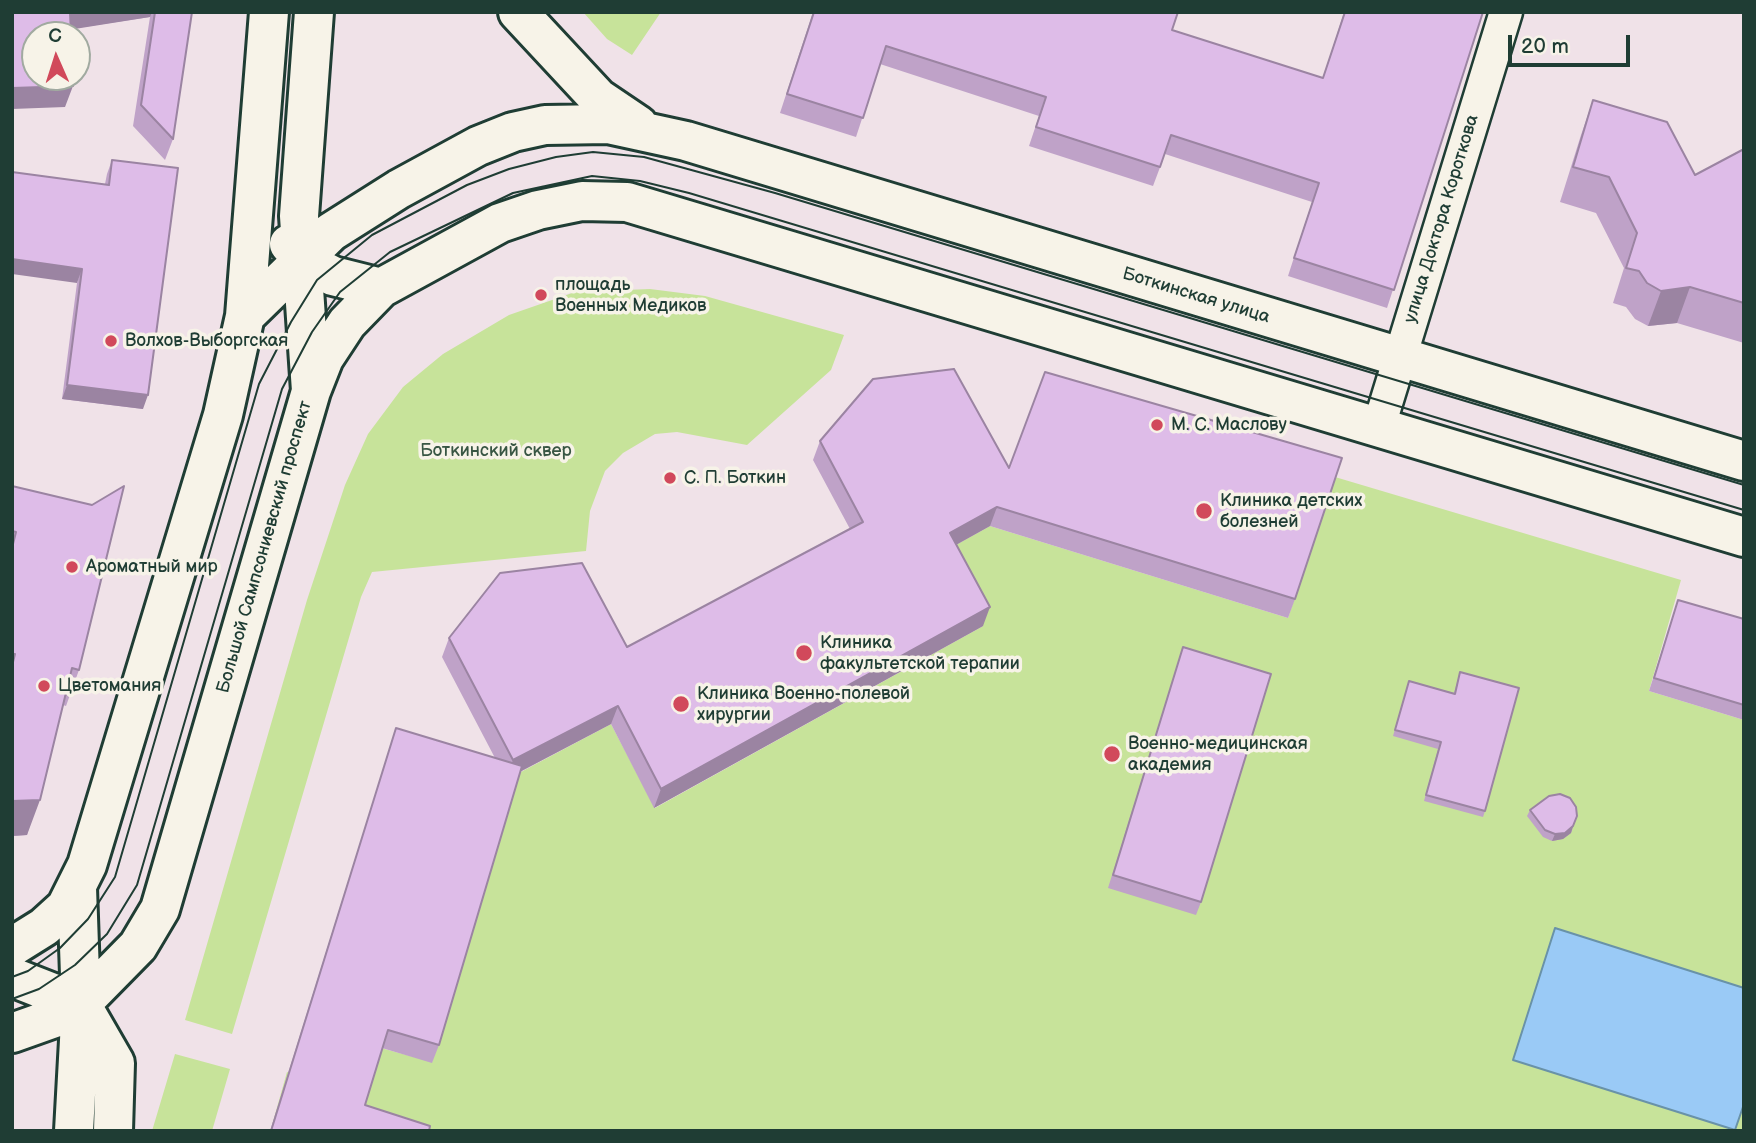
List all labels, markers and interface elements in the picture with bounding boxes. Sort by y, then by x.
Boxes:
north arrow [21,21,91,91]
scale bar [1511,21,1634,65]
text: С [48,25,62,48]
text: 20 m [1521,34,1569,59]
street label: улица Доктора Короткова [1400,112,1484,326]
street label: Боткинская улица [1120,263,1272,329]
place label: площадь Военных Медиков [555,274,706,316]
marker: площадь Военных Медиков [533,287,549,303]
place label: Волхов-Выборгская [125,330,288,352]
marker: Волхов-Выборгская [103,333,119,349]
street label: Большой Сампсониевский проспект [213,398,317,696]
place label: М. С. Маслову [1171,414,1287,436]
marker: М. С. Маслову [1149,417,1165,433]
park label: Боткинский сквер [420,440,572,462]
place label: С. П. Боткин [684,467,786,489]
marker: С. П. Боткин [662,470,678,486]
place label: Клиника детских болезней [1220,490,1362,532]
marker: Клиника детских болезней [1194,501,1214,521]
place label: Ароматный мир [86,556,218,578]
marker: Ароматный мир [64,559,80,575]
place label: Клиника факультетской терапии [820,632,1020,674]
marker: Клиника факультетской терапии [794,643,814,663]
place label: Цветомания [58,675,161,697]
marker: Цветомания [36,678,52,694]
place label: Клиника Военно-полевой хирургии [697,683,910,726]
marker: Клиника Военно-полевой хирургии [671,694,691,714]
place label: Военно-медицинская академия [1128,733,1308,776]
marker: Военно-медицинская академия [1102,744,1122,764]

